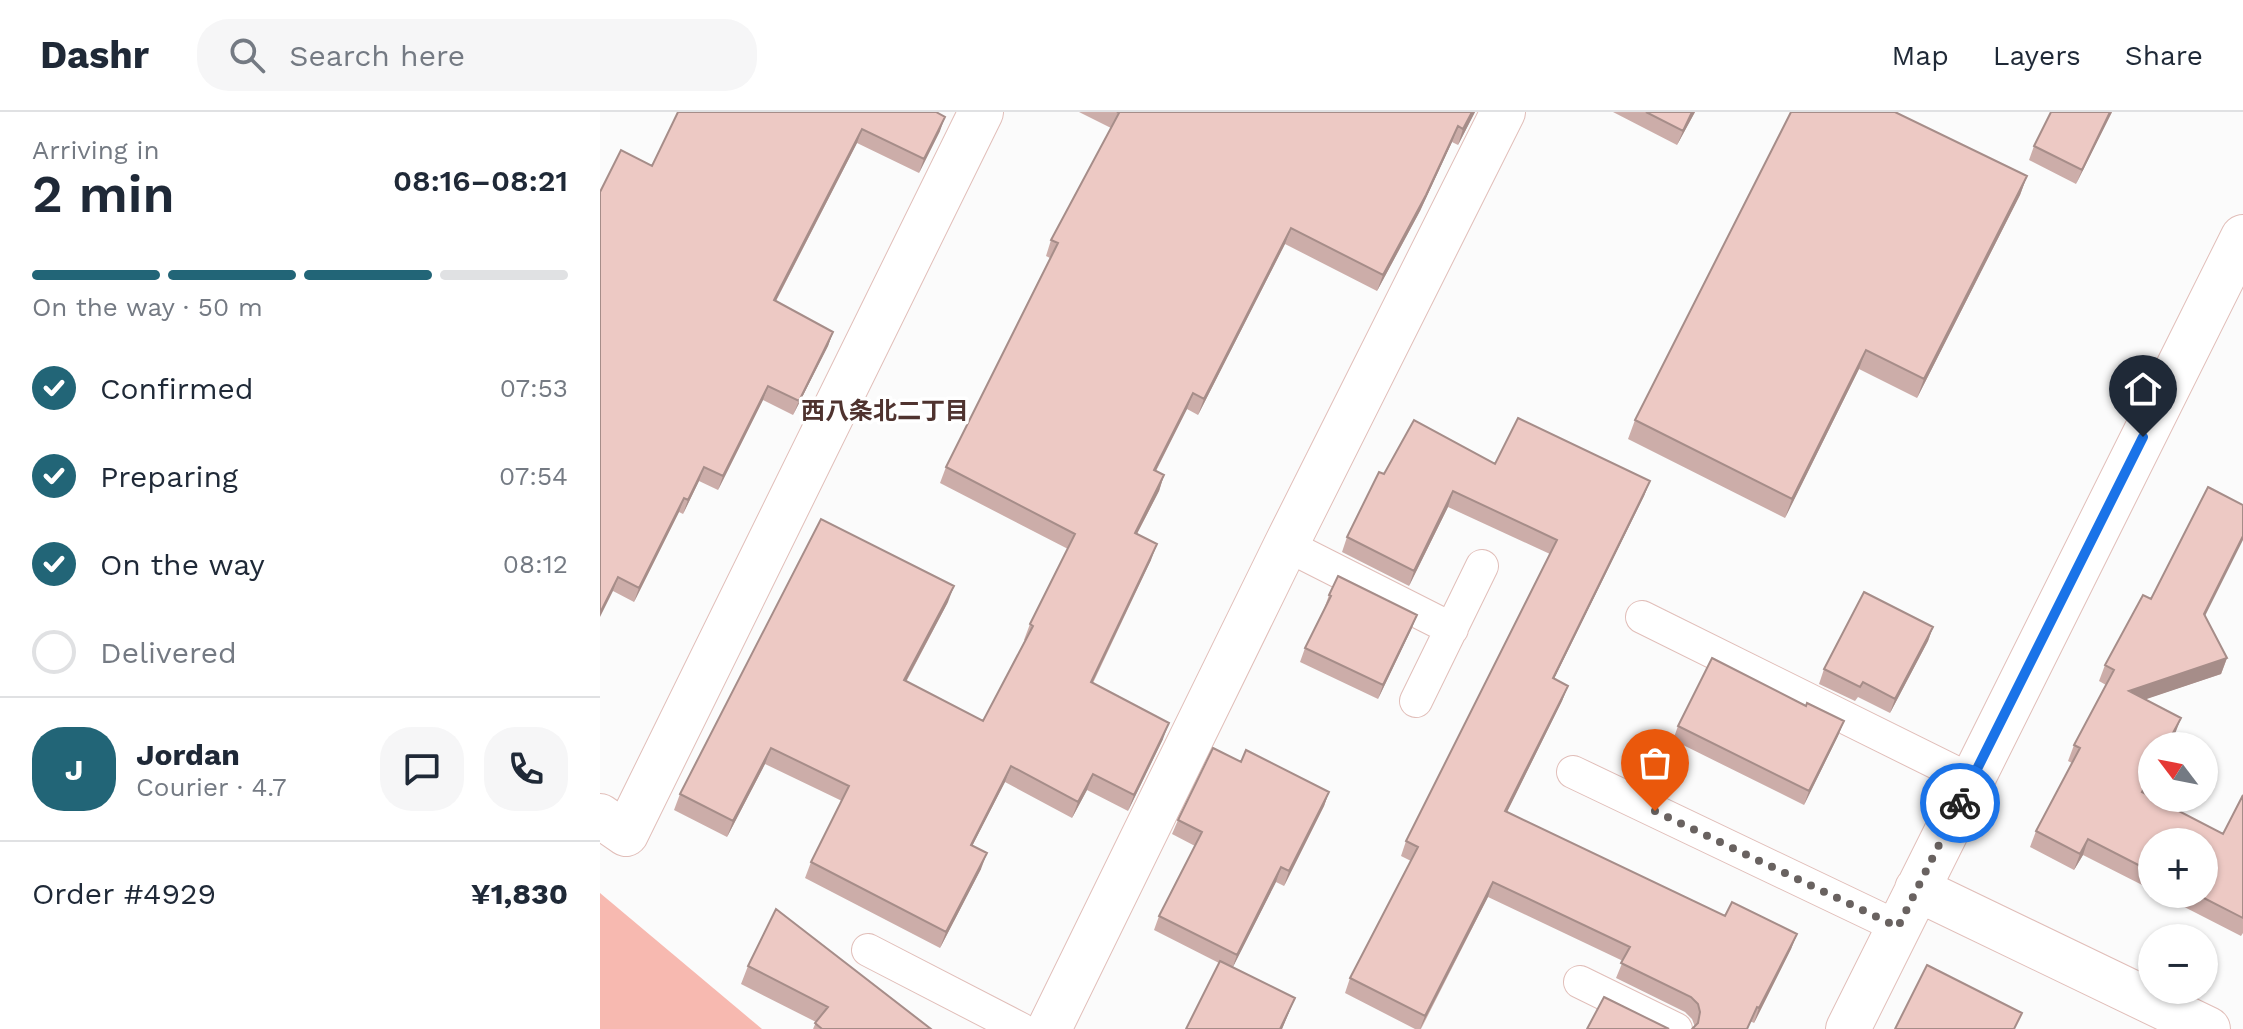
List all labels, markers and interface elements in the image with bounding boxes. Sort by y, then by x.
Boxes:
search box [197,19,757,91]
text: Dashr [40,33,149,77]
icon: search [225,33,269,77]
text: Search here [289,38,465,73]
text: Map [1892,39,1949,72]
text: Layers [1993,39,2081,72]
text: Share [2125,39,2203,72]
text: Arriving in [32,135,160,165]
text: 08:16–08:21 [393,163,568,198]
text: 2 min [32,164,175,225]
text: On the way · 50 m [32,292,263,322]
pin [2109,355,2177,437]
icon: check [32,366,76,410]
icon: home [2121,367,2165,411]
text: Confirmed [100,371,254,406]
text: 07:53 [500,373,568,403]
district label: 西八条北二丁目 [801,397,969,425]
icon: check [32,454,76,498]
text: Preparing [100,459,238,494]
text: 07:54 [499,461,568,491]
icon: check [32,542,76,586]
text: On the way [100,547,265,582]
text: 08:12 [503,549,568,579]
text: Delivered [100,635,237,670]
button: chat [380,727,464,811]
button: phone [484,727,568,811]
pin [1621,729,1689,811]
north arrow [2138,732,2218,812]
map controls [2138,732,2218,1004]
text: Jordan [136,737,240,772]
icon: bag [1633,741,1677,785]
text: J [65,752,83,787]
courier [1920,763,2000,843]
text: Courier · 4.7 [136,772,286,802]
icon: bike [1938,781,1982,825]
button: + [2138,828,2218,908]
text: Order #4929 [32,876,216,911]
text: ¥1,830 [471,876,568,911]
button: − [2138,924,2218,1004]

